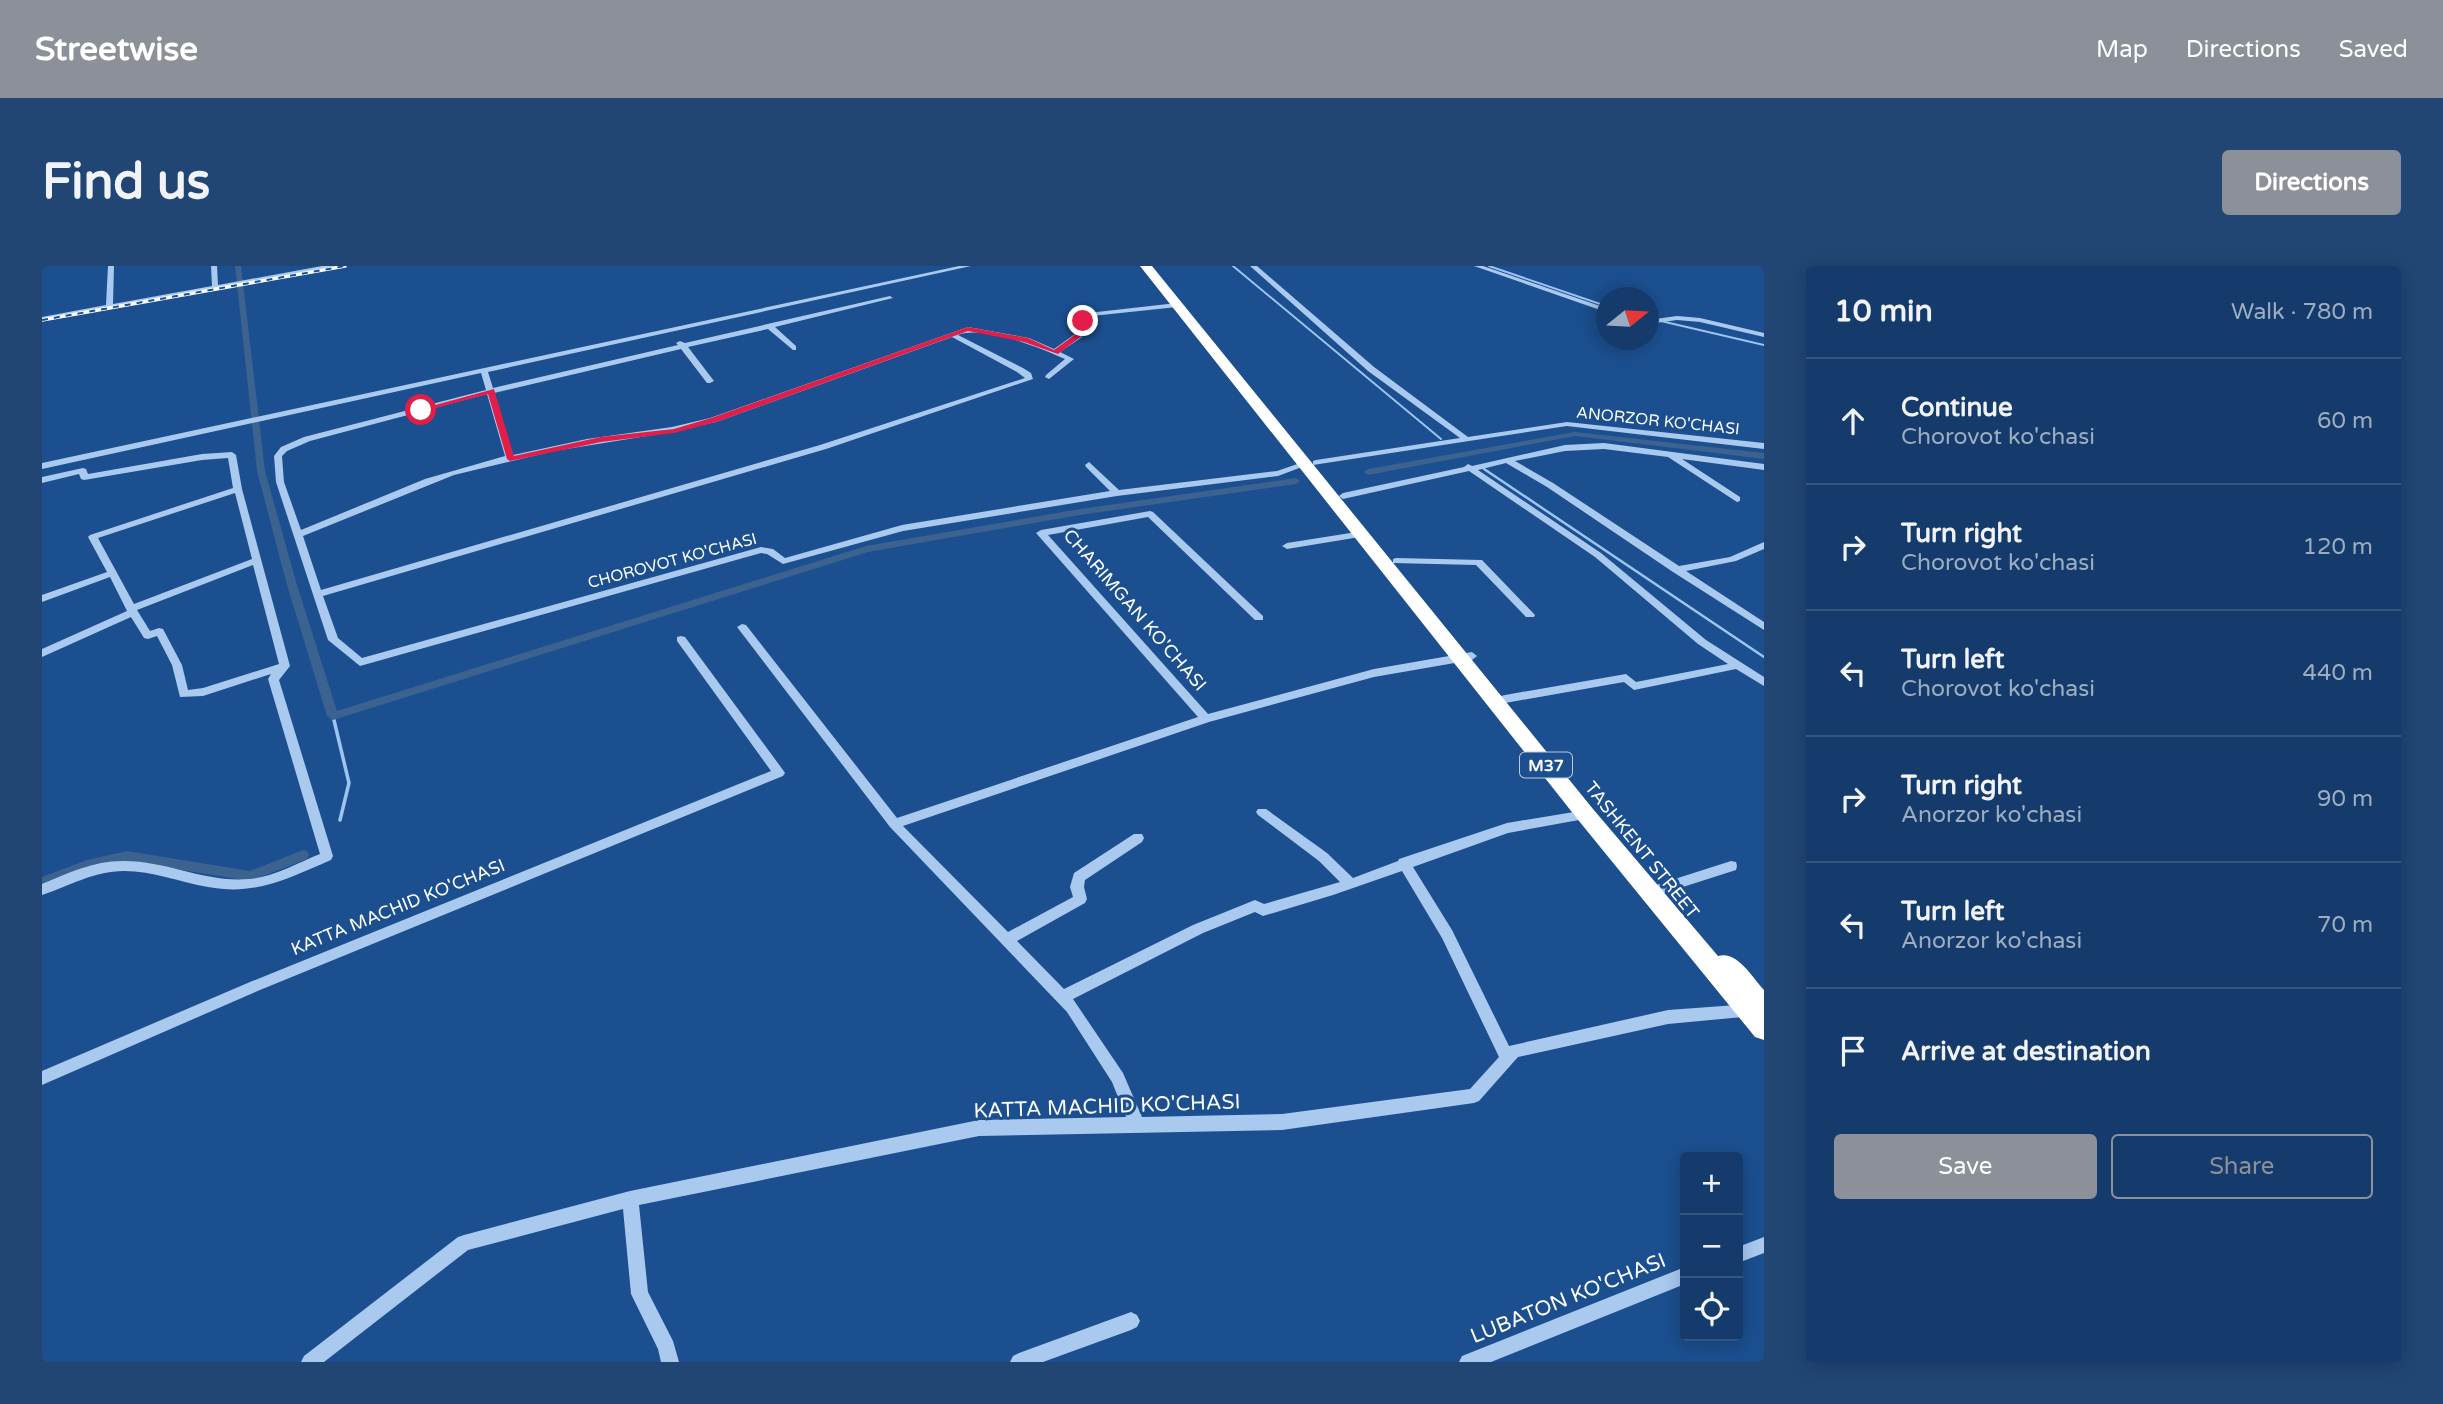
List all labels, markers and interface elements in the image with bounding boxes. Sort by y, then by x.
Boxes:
text: Streetwise [35,30,198,69]
text: Map [2096,35,2148,64]
text: Directions [2186,35,2301,64]
text: Saved [2339,35,2408,64]
button: Directions [2222,150,2401,215]
text: Find us [42,153,210,212]
north arrow [1596,287,1659,350]
text: 10 min [1834,293,1933,330]
text: Walk · 780 m [2231,298,2373,326]
route end [1067,305,1098,336]
text: Continue [1901,392,2013,423]
route start [405,394,436,425]
street label: ANORZOR KO'CHASI [1575,402,1741,440]
icon: ahead [1834,402,1872,440]
text: 60 m [2317,407,2373,435]
text: Chorovot ko'chasi [1901,423,2095,451]
text: Turn right [1901,518,2022,549]
street label: CHARIMGAN KO'CHASI [1059,525,1211,695]
icon: right [1834,528,1872,566]
street label: CHOROVOT KO'CHASI [586,529,759,593]
text: 120 m [2303,533,2373,561]
text: Chorovot ko'chasi [1901,549,2095,577]
text: Turn left [1901,644,2004,675]
icon: left [1834,654,1872,692]
text: 440 m [2303,659,2373,687]
text: Chorovot ko'chasi [1901,675,2095,703]
road number: M37 [1520,752,1572,778]
text: Turn right [1901,770,2022,801]
street label: TASHKENT STREET [1580,777,1704,923]
icon: right [1834,780,1872,818]
text: 90 m [2317,785,2373,813]
text: Anorzor ko'chasi [1901,801,2082,829]
street label: KATTA MACHID KO'CHASI [288,854,508,960]
text: Turn left [1901,896,2004,927]
icon: left [1834,906,1872,944]
text: 70 m [2317,911,2373,939]
text: Anorzor ko'chasi [1901,927,2082,955]
icon: arrive [1834,1032,1872,1070]
text: Arrive at destination [1901,1036,2151,1067]
street label: KATTA MACHID KO'CHASI [973,1089,1241,1124]
button: Save [1834,1134,2097,1199]
button: Share [2111,1134,2373,1199]
map controls [1680,1152,1743,1341]
button: + [1680,1152,1743,1215]
button: − [1680,1215,1743,1278]
street label: LUBATON KO'CHASI [1467,1248,1669,1349]
button: locate [1680,1278,1743,1341]

